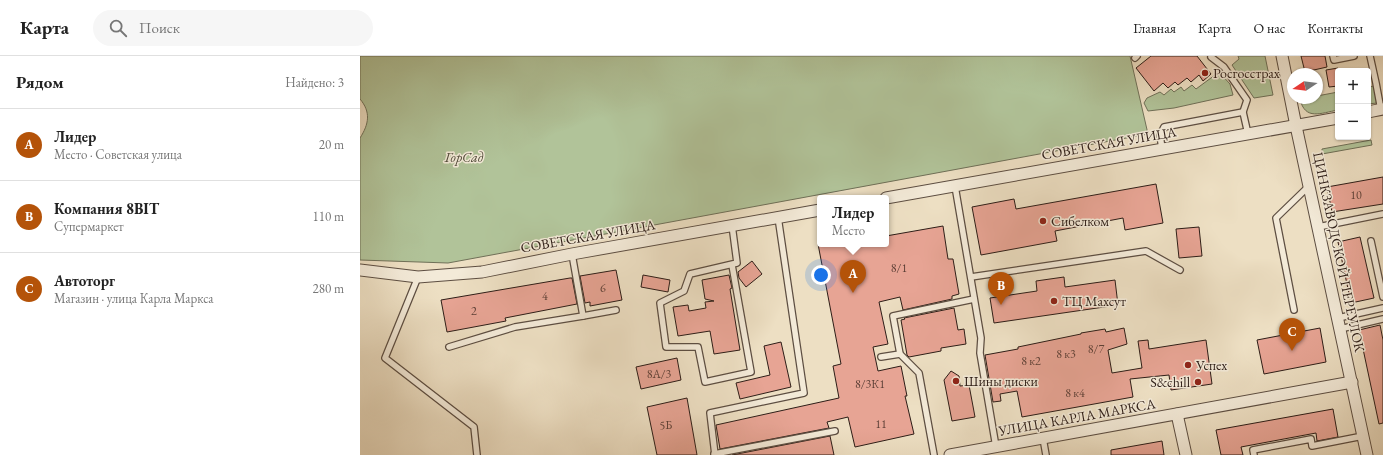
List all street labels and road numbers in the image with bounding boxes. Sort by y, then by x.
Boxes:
street label: СОВЕТСКАЯ УЛИЦА [1040,122,1178,164]
street label: ЦИНКЗАВОДСКОЙ ПЕРЕУЛОК [1309,150,1369,354]
street label: СОВЕТСКАЯ УЛИЦА [519,215,657,257]
street label: УЛИЦА КАРЛА МАРКСА [996,394,1157,440]

